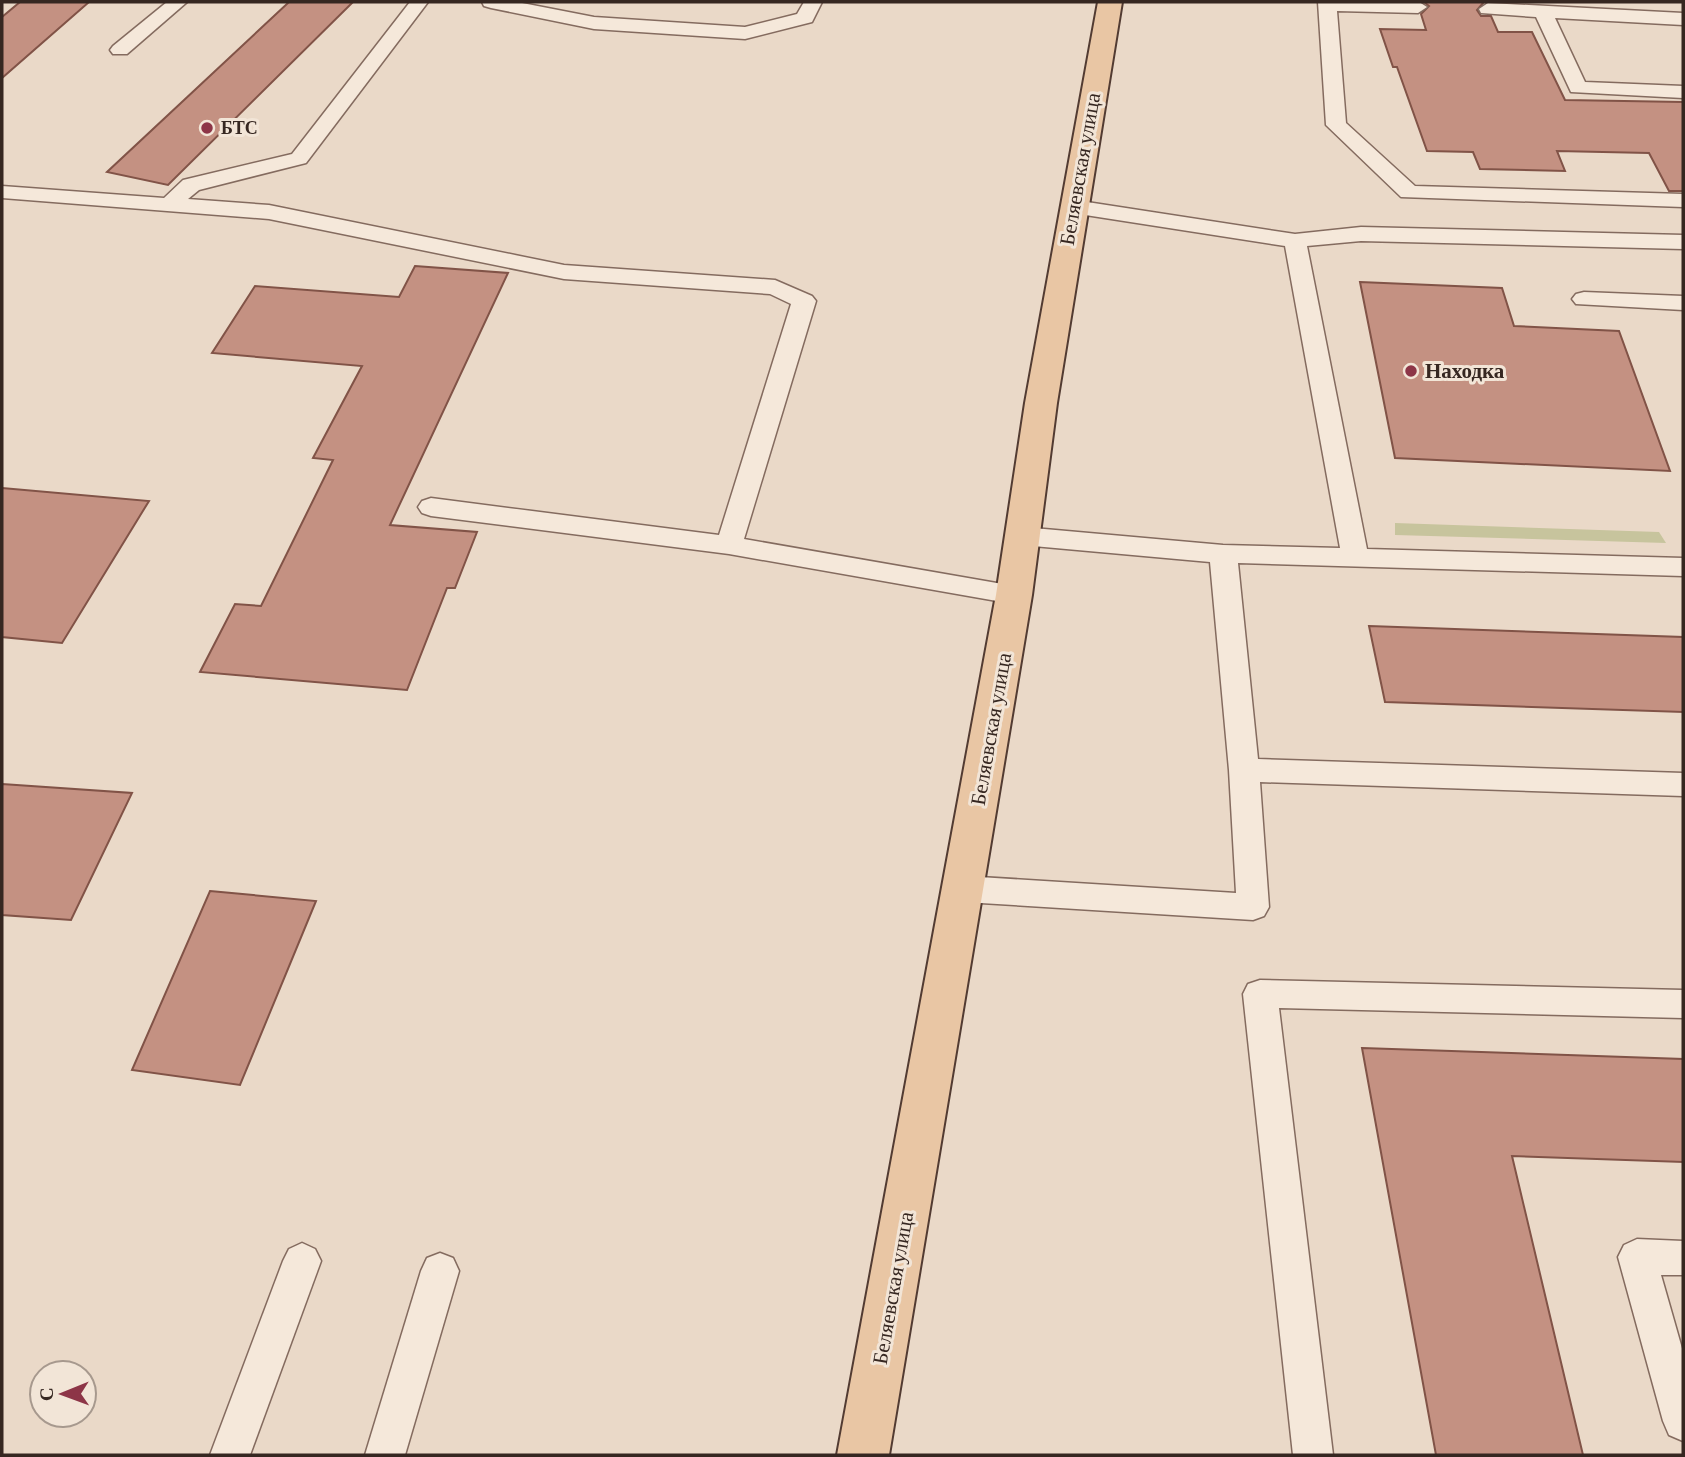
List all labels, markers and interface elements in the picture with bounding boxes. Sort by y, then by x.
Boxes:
street label: Беляевская улица [1055,90,1105,247]
place label: БТС [221,118,258,138]
marker: БТС [199,120,215,136]
place label: Находка [1425,359,1505,383]
marker: Находка [1403,363,1419,379]
street label: Беляевская улица [966,650,1016,807]
street label: Беляевская улица [868,1209,918,1366]
north arrow [28,1359,98,1429]
text: С [36,1387,57,1401]

